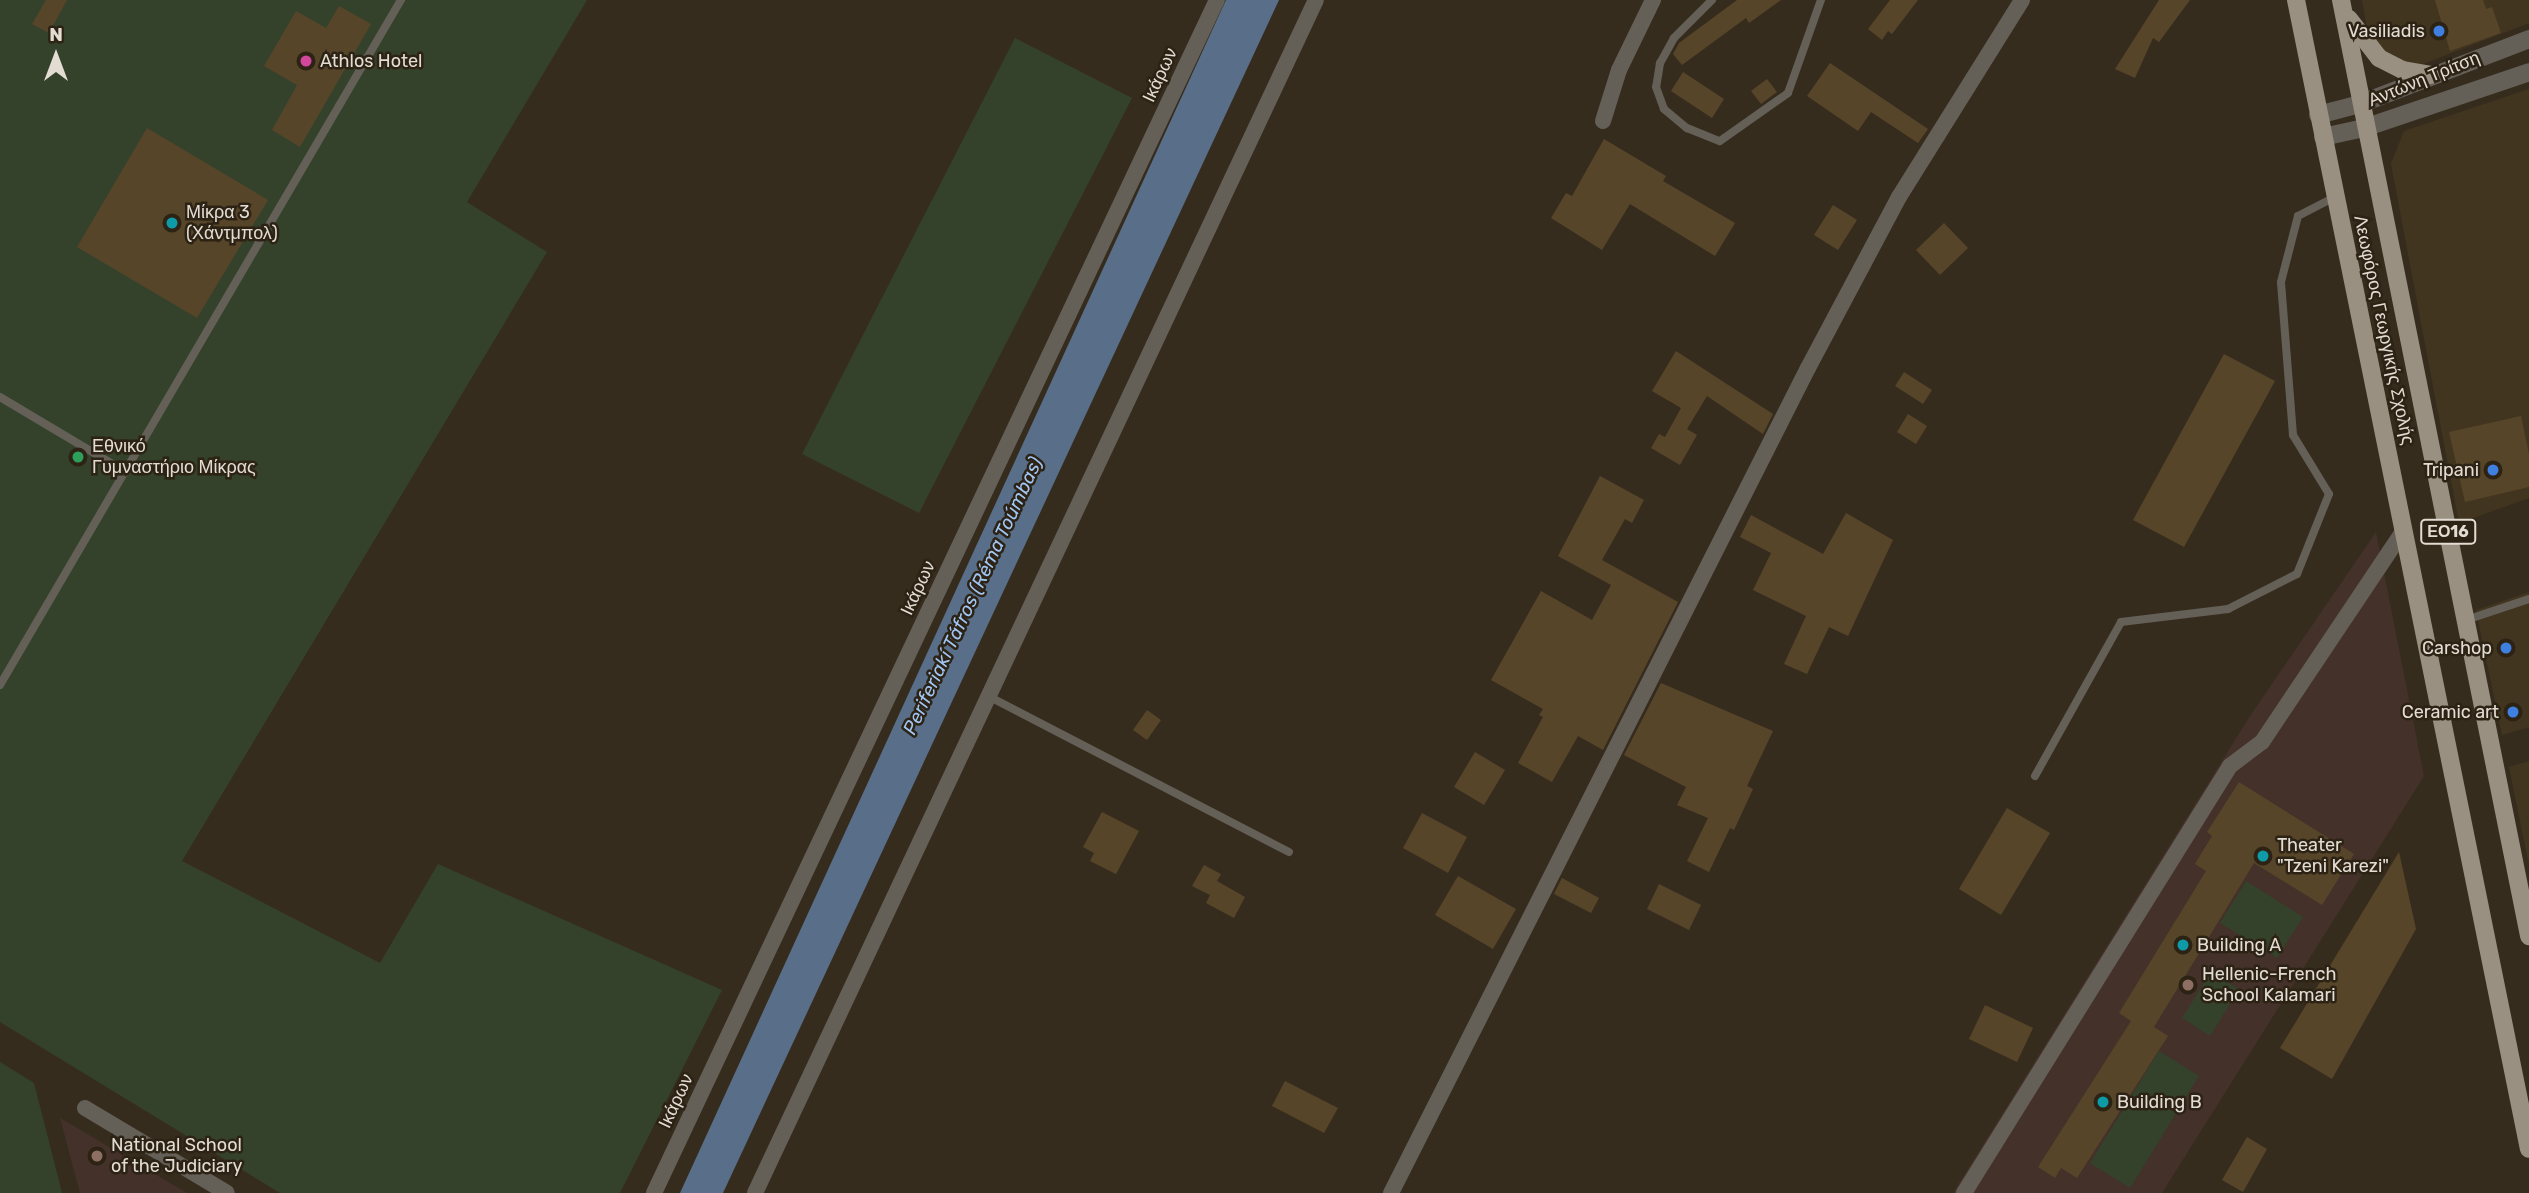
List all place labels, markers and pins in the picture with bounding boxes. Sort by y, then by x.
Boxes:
place label: Vasiliadis [2348,20,2425,42]
marker: Vasiliadis [2431,23,2447,39]
place label: Athlos Hotel [320,50,422,72]
marker: Athlos Hotel [298,53,314,69]
place label: Μίκρα 3 (Χάντμπολ) [186,202,278,244]
marker: Μίκρα 3 (Χάντμπολ) [164,215,180,231]
place label: Εθνικό Γυμναστήριο Μίκρας [92,436,256,478]
marker: Εθνικό Γυμναστήριο Μίκρας [70,449,86,465]
place label: Tripani [2423,459,2479,481]
marker: Tripani [2485,462,2501,478]
place label: Carshop [2422,637,2492,659]
marker: Carshop [2498,640,2514,656]
place label: Ceramic art [2402,701,2499,723]
marker: Ceramic art [2505,704,2521,720]
place label: Theater "Tzeni Karezi" [2277,835,2389,878]
marker: Theater "Tzeni Karezi" [2255,848,2271,864]
place label: Building A [2197,934,2282,956]
marker: Building A [2175,937,2191,953]
place label: Hellenic-French School Kalamari [2202,964,2336,1006]
marker: Hellenic-French School Kalamari [2180,977,2196,993]
place label: Building B [2117,1091,2202,1113]
marker: Building B [2095,1094,2111,1110]
place label: National School of the Judiciary [111,1135,243,1178]
marker: National School of the Judiciary [89,1148,105,1164]

